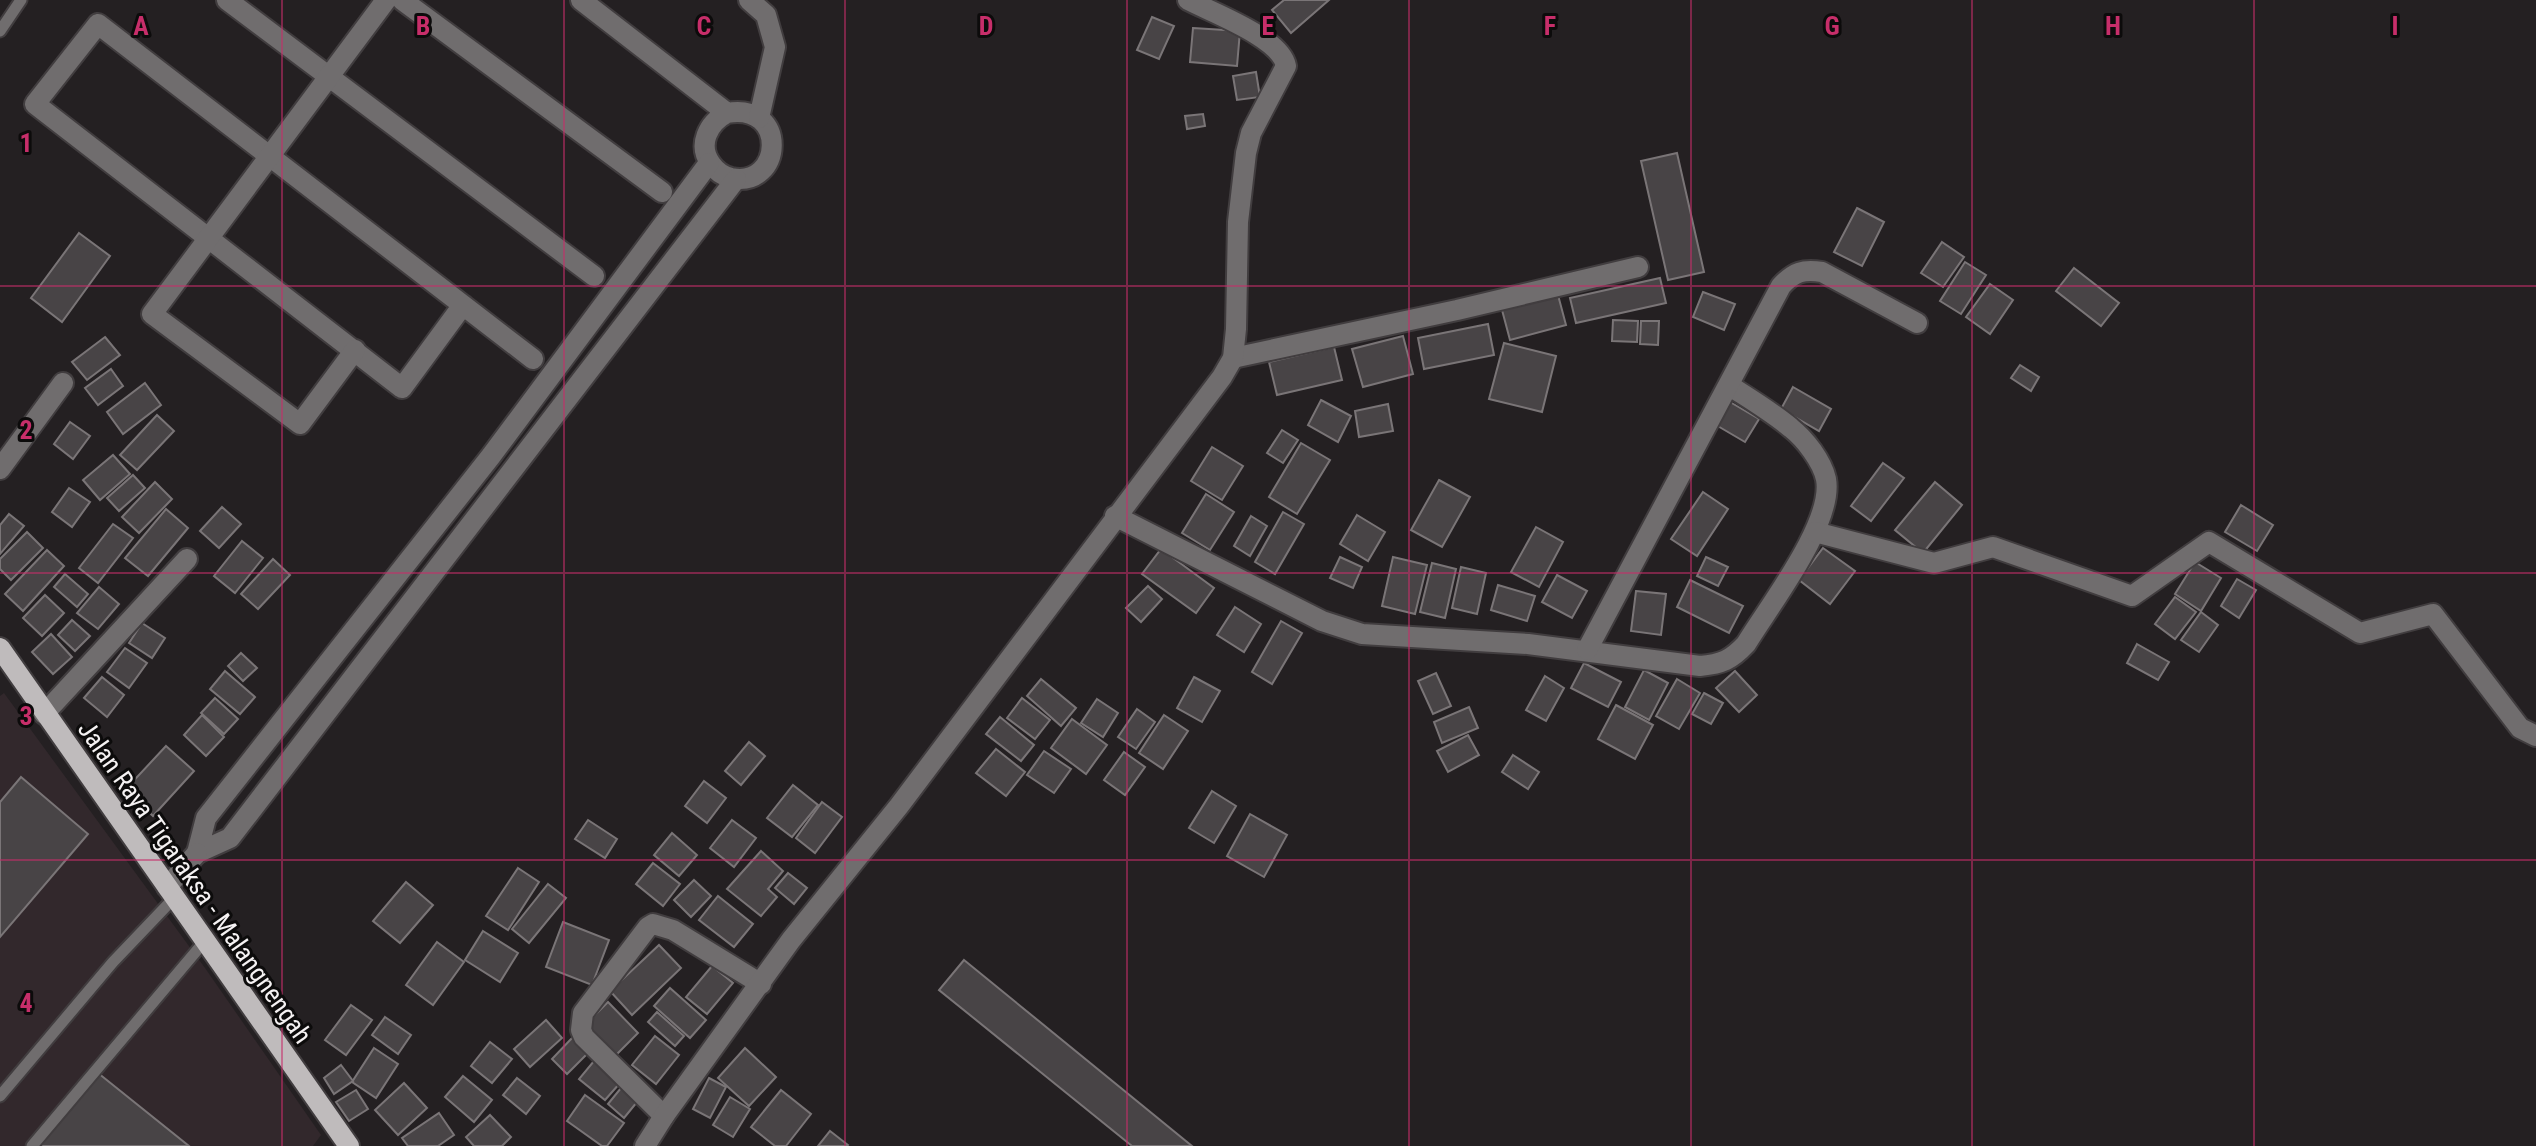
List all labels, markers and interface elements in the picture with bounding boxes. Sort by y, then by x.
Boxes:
text: A [133,11,149,41]
text: B [416,11,430,41]
text: C [697,11,712,41]
text: D [979,11,993,41]
text: E [1262,11,1275,41]
text: F [1544,11,1556,41]
text: G [1824,11,1840,41]
text: H [2105,11,2121,41]
text: I [2391,11,2399,41]
text: 1 [19,128,33,158]
text: 2 [19,415,33,445]
text: 3 [19,701,33,731]
street label: Jalan Raya Tigaraksa - Malangnengah [72,715,318,1049]
text: 4 [19,988,33,1018]

